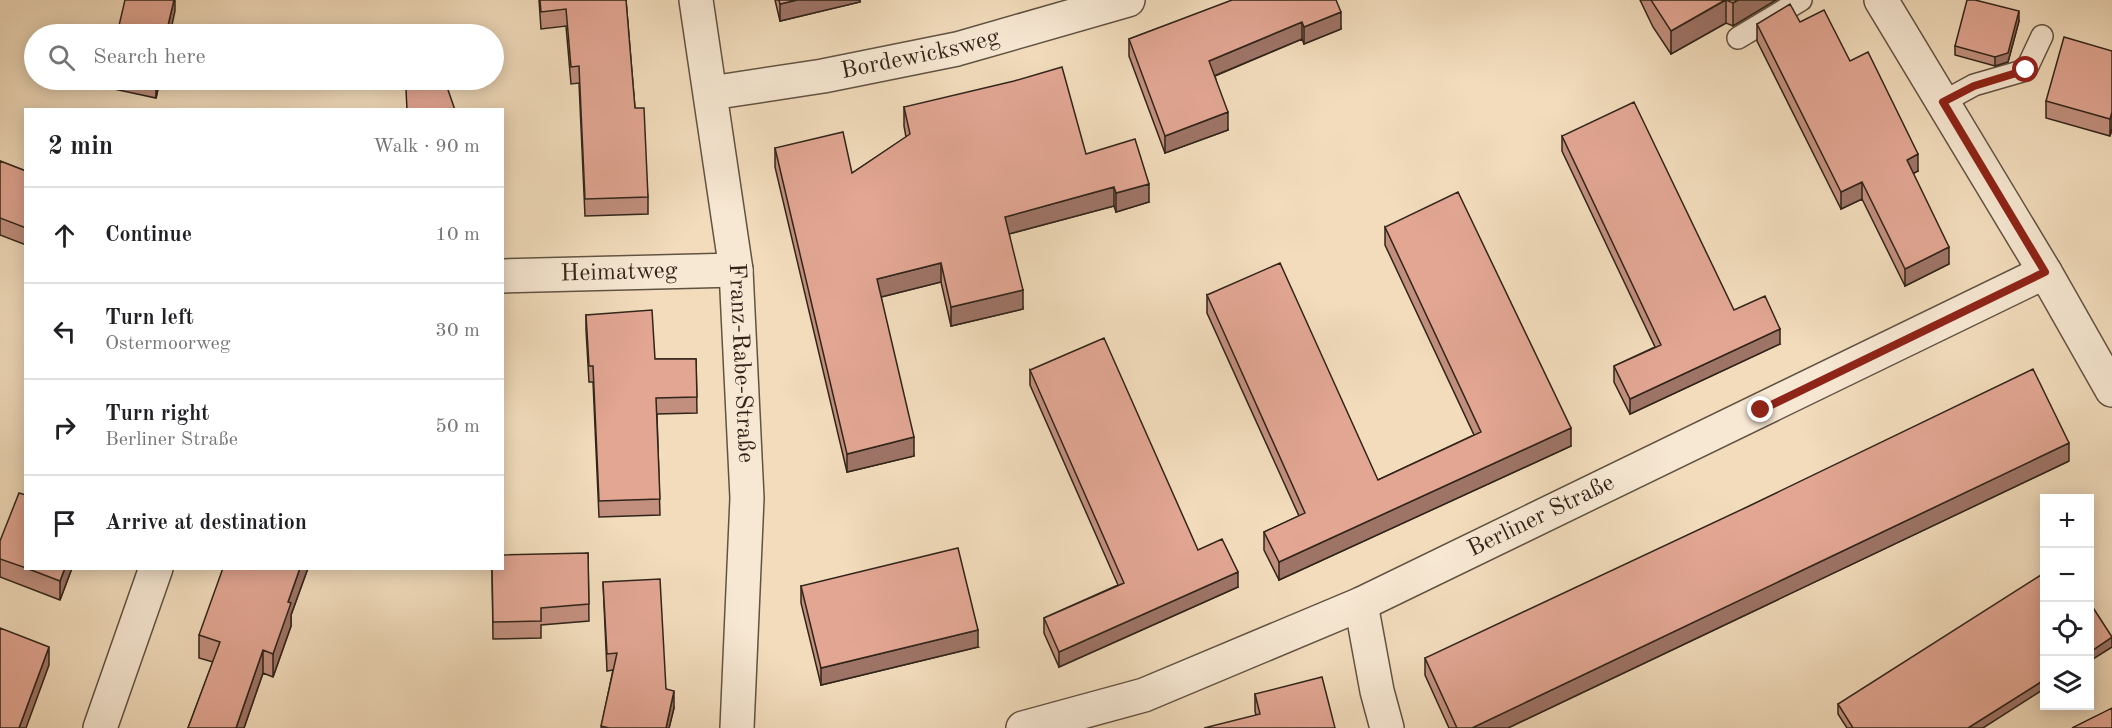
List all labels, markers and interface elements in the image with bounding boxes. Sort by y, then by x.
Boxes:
search box [24,24,504,90]
street label: Bordewicksweg [839,25,1003,84]
icon: search [45,41,78,74]
text: Search here [93,46,206,68]
route start [2012,56,2038,82]
text: 2 min [48,134,113,160]
text: Walk · 90 m [373,137,480,157]
icon: ahead [48,219,81,252]
text: Continue [105,224,192,246]
text: 10 m [435,225,480,245]
street label: Heimatweg [560,260,678,287]
street label: Franz-Rabe-Straße [724,262,757,464]
text: Turn left [105,307,194,329]
icon: left [48,315,81,348]
text: 30 m [435,321,480,341]
text: Ostermoorweg [105,334,231,354]
route end [1747,396,1773,422]
text: Turn right [105,403,209,425]
icon: right [48,411,81,444]
text: 50 m [435,417,480,437]
text: Berliner Straße [105,430,238,450]
street label: Berliner Straße [1464,471,1618,562]
map controls [2040,494,2094,710]
button: + [2040,494,2094,548]
icon: arrive [48,507,81,540]
text: Arrive at destination [105,512,307,534]
button: − [2040,548,2094,602]
button: locate [2040,602,2094,656]
button: layers [2040,656,2094,710]

